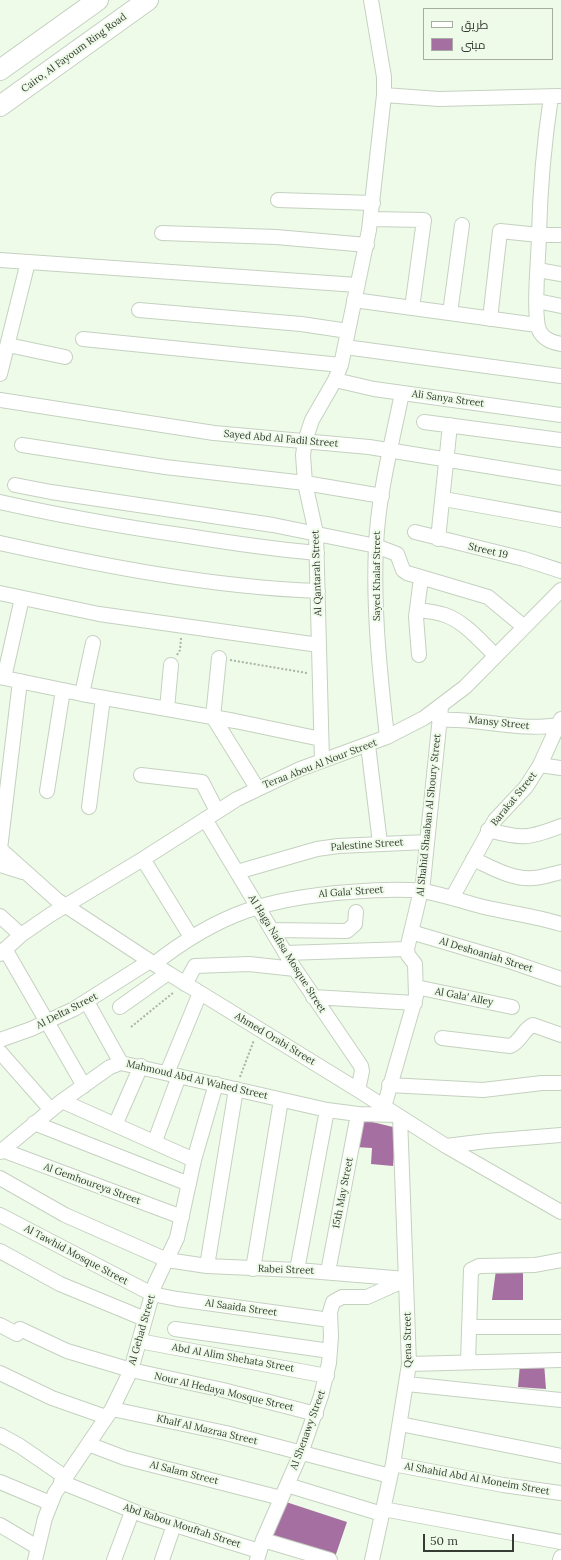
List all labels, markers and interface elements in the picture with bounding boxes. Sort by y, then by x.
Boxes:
legend [423,8,553,60]
street label: Cairo, Al Fayoum Ring Road [19,11,129,95]
text: طريق [461,17,488,32]
text: مبنى [461,37,486,52]
street label: Ali Sanya Street [411,388,485,410]
street label: Sayed Abd Al Fadil Street [223,428,339,450]
street label: Al Qantarah Street [310,530,324,616]
street label: Sayed Khalaf Street [371,531,383,621]
street label: Street 19 [467,541,509,561]
street label: Mansy Street [468,714,530,732]
street label: Al Shahid Shaaban Al Shoury Street [414,733,444,897]
street label: Teraa Abou Al Nour Street [261,737,379,791]
street label: Barakat Street [489,770,539,828]
street label: Palestine Street [330,836,404,854]
street label: Al Gala' Street [318,884,384,900]
street label: Al Haga Nafisa Mosque Street [246,893,328,1015]
street label: Al Deshoaniah Street [438,935,534,975]
street label: Al Gala' Alley [434,985,494,1009]
street label: Al Delta Street [34,990,100,1032]
street label: Ahmed Orabi Street [232,1010,318,1068]
street label: Mahmoud Abd Al Wahed Street [125,1058,269,1102]
street label: 15th May Street [330,1156,356,1230]
street label: Al Gemhoureya Street [42,1161,142,1207]
street label: Al Tawhid Mosque Street [22,1222,130,1288]
street label: Rabei Street [258,1263,314,1277]
street label: Al Gehad Street [126,1293,158,1367]
street label: Al Saaida Street [204,1297,278,1319]
street label: Qena Street [402,1312,414,1368]
street label: Abd Al Alim Shehata Street [171,1341,295,1375]
street label: Nour Al Hedaya Mosque Street [153,1370,295,1414]
street label: Al Shenawy Street [288,1388,328,1472]
street label: Khalf Al Mazraa Street [155,1413,259,1447]
street label: Al Salam Street [148,1459,220,1487]
street label: Al Shahid Abd Al Moneim Street [403,1460,551,1498]
street label: Abd Rabou Mouftah Street [122,1501,242,1551]
scale bar [425,1526,516,1552]
text: 50 m [430,1533,458,1548]

